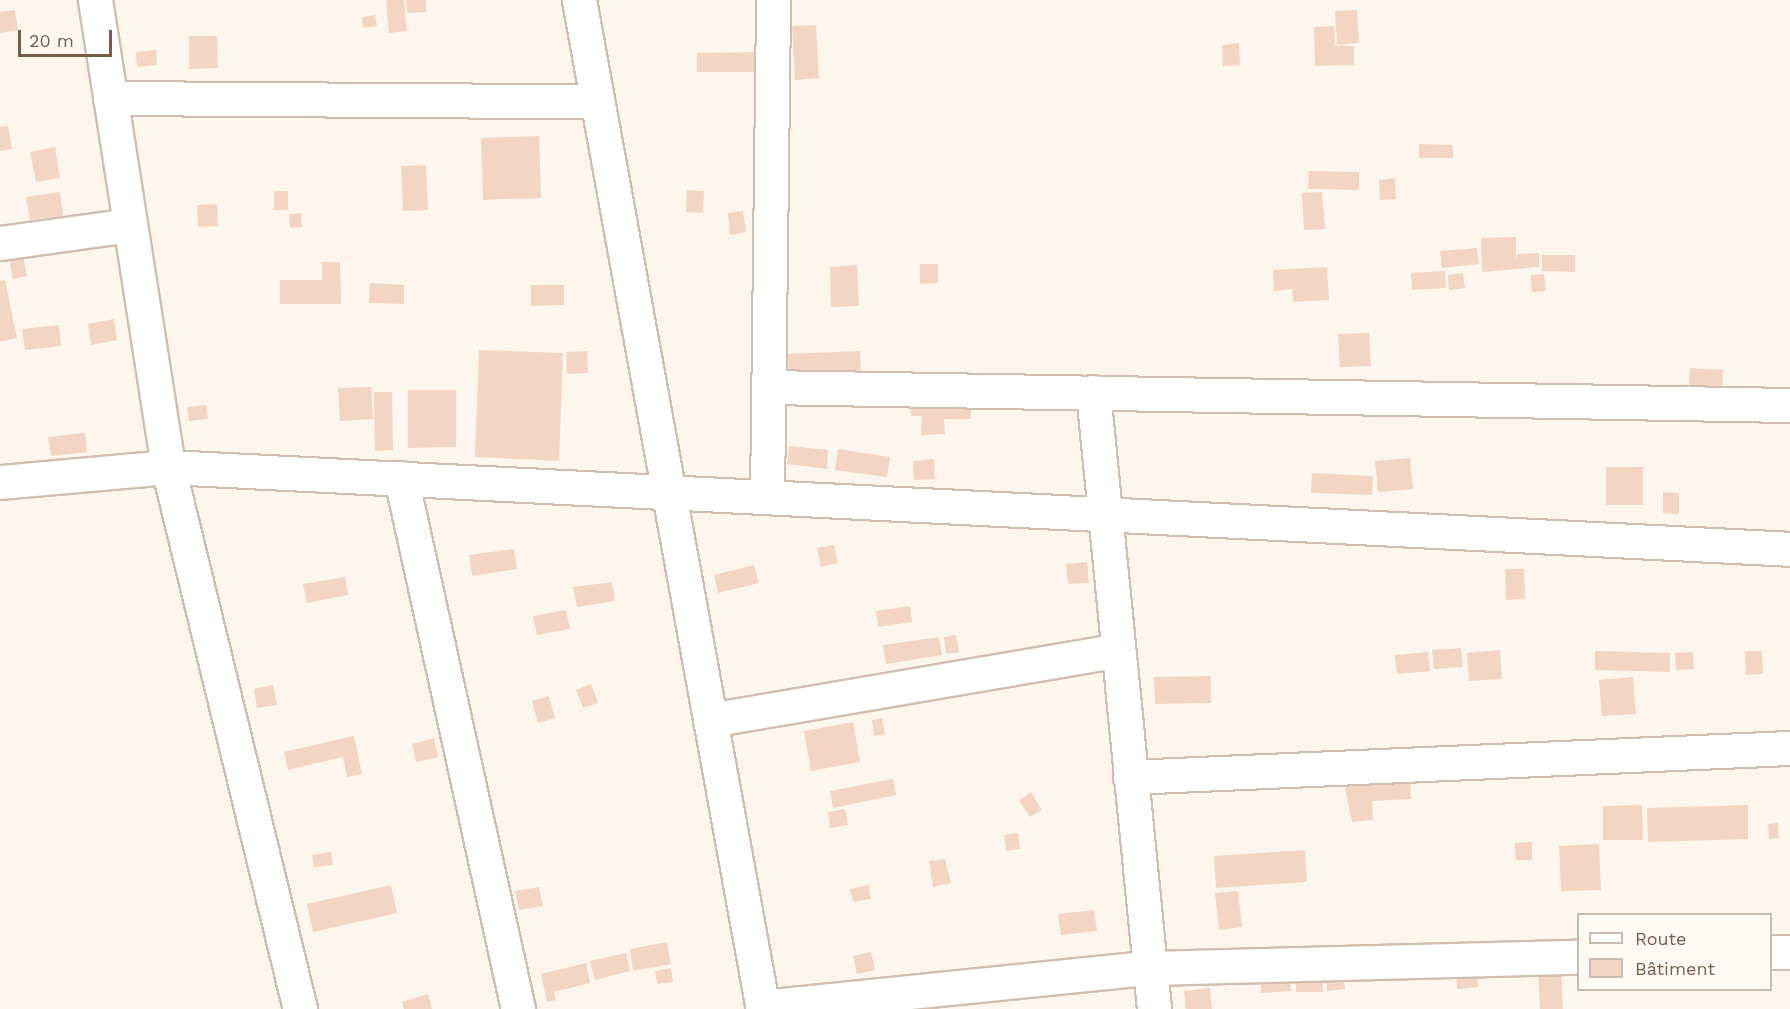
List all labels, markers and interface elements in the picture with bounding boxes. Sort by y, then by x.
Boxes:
scale bar [21,18,116,56]
text: 20 m [29,30,74,51]
legend [1577,913,1772,991]
text: Route [1635,928,1687,949]
text: Bâtiment [1635,958,1715,979]

